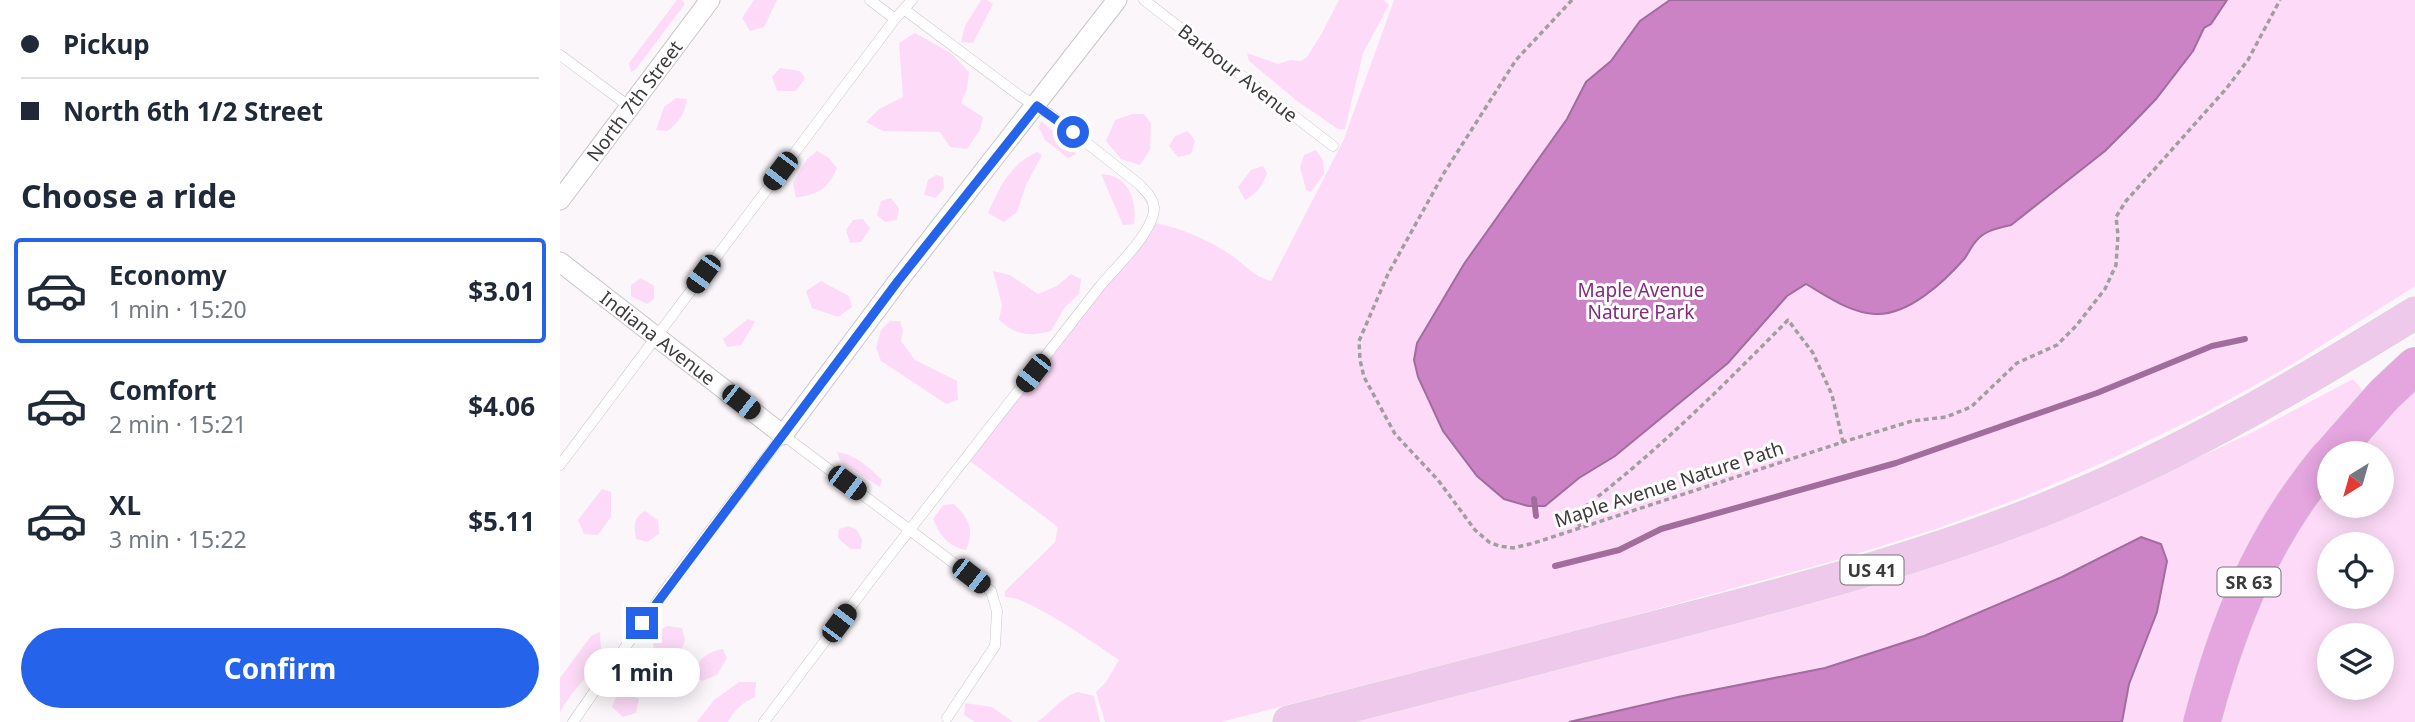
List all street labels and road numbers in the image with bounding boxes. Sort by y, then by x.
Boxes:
street label: Barbour Avenue [1173,18,1303,128]
street label: North 7th Street [581,35,688,167]
street label: Indiana Avenue [595,285,721,391]
street label: Maple Avenue Nature Path [1551,435,1787,533]
road number: US 41 [1840,556,1904,584]
road number: SR 63 [2218,568,2280,596]

